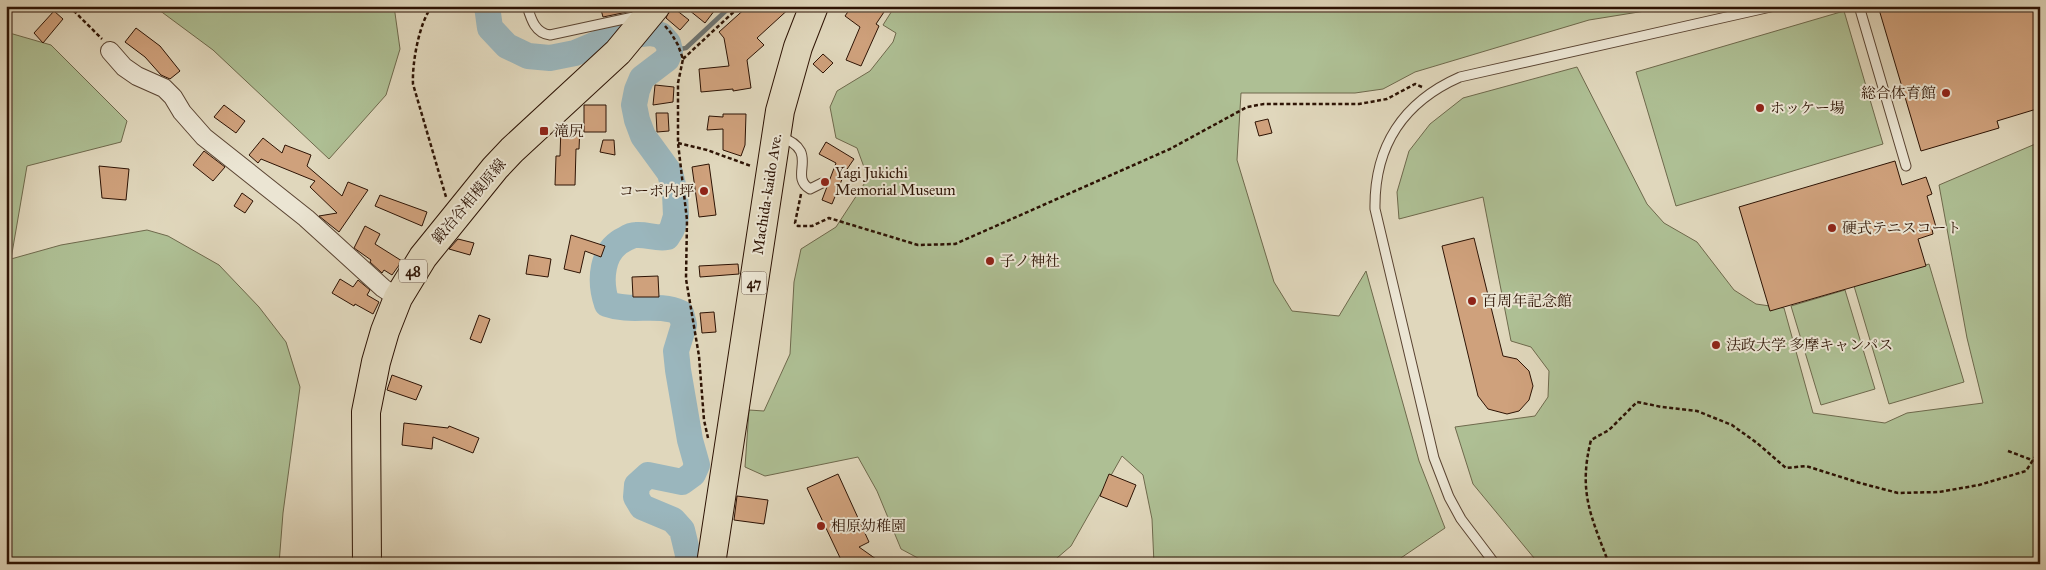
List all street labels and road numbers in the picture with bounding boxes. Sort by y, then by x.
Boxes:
street label: Machida-kaido Ave. [749,132,785,256]
street label: 鍛冶谷相模原線 [428,155,510,247]
road number: 48 [399,260,427,282]
road number: 47 [742,272,766,294]

